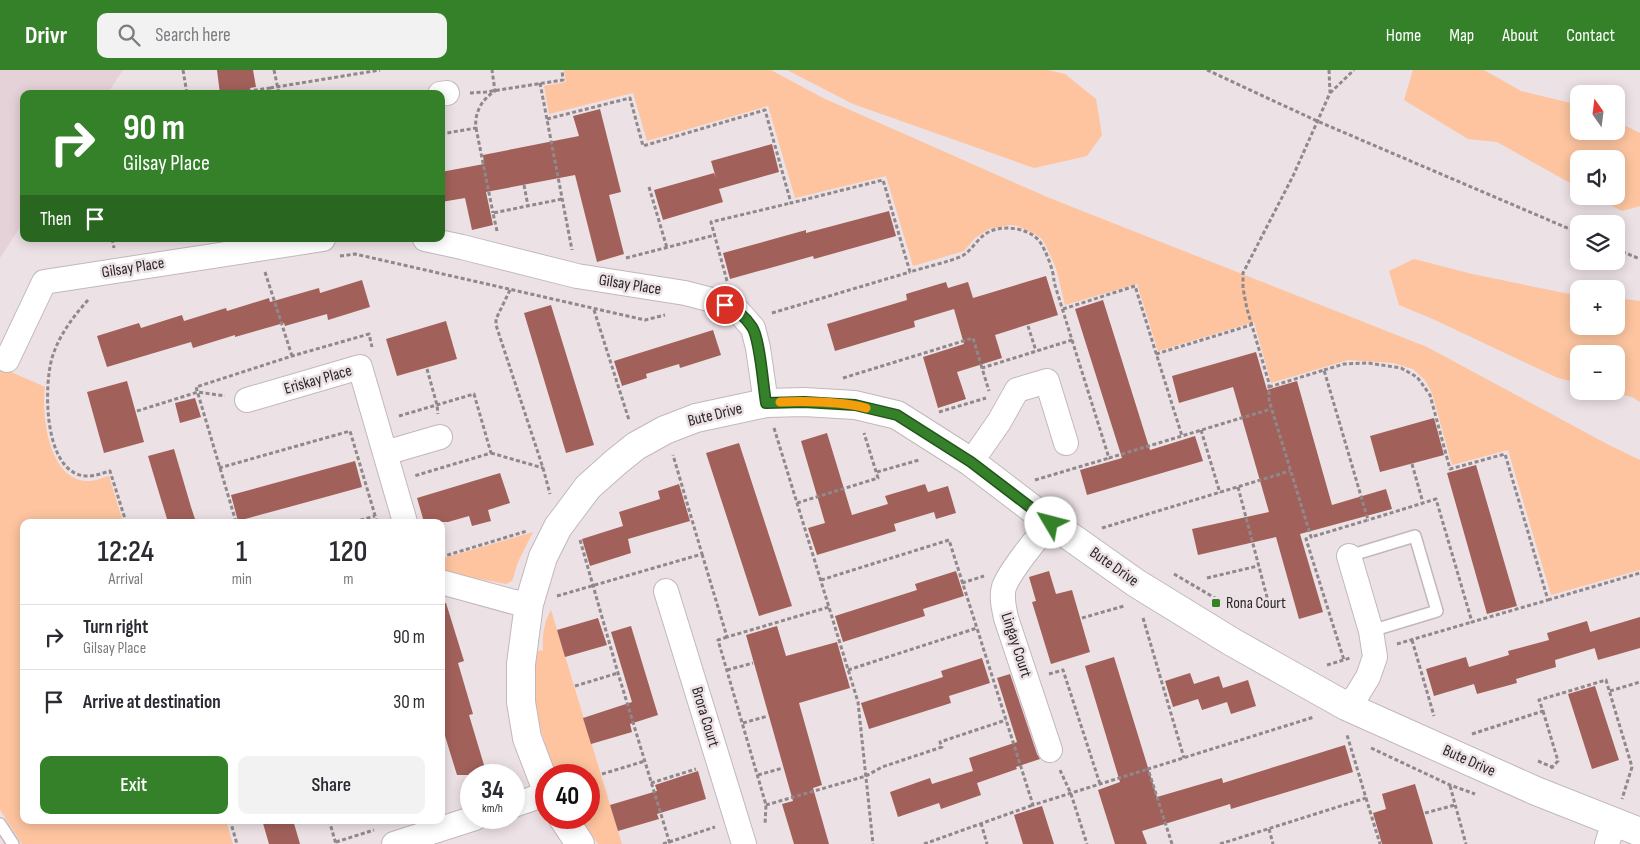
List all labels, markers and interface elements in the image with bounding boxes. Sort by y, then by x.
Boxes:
search box [97,13,447,58]
text: Drivr [25,21,67,50]
icon: search [115,21,143,49]
text: Search here [155,24,231,47]
text: Home [1386,25,1421,46]
text: Map [1449,25,1474,46]
text: About [1502,25,1538,46]
text: Contact [1566,25,1615,46]
north arrow [1570,85,1625,140]
map controls [1570,85,1625,400]
text: 90 m [123,107,185,150]
icon: right [40,110,105,175]
text: Gilsay Place [123,150,210,177]
button: sound [1570,150,1625,205]
icon: arrive [81,205,109,233]
text: Then [40,208,71,231]
button: layers [1570,215,1625,270]
street label: Gilsay Place [100,254,166,282]
street label: Gilsay Place [597,271,663,299]
button: + [1570,280,1625,335]
pin [704,284,746,326]
icon: arrive [711,291,739,319]
button: − [1570,345,1625,400]
street label: Eriskay Place [282,361,354,399]
street label: Bute Drive [686,399,744,431]
position arrow [1024,496,1076,548]
text: 12:24 [97,534,154,570]
text: 1 [236,534,247,570]
text: 120 [329,534,367,570]
street label: Bute Drive [1086,543,1142,591]
text: Arrival [109,570,143,589]
text: min [232,570,252,589]
text: m [343,570,353,589]
place label: Rona Court [1226,594,1286,613]
marker: Rona Court [1210,597,1222,609]
street label: Lingay Court [997,610,1035,680]
text: Turn right [83,616,148,639]
icon: right [40,623,68,651]
text: 90 m [393,626,425,649]
text: Gilsay Place [83,639,146,658]
street label: Brora Court [687,685,723,749]
icon: arrive [40,688,68,716]
text: Arrive at destination [83,691,221,714]
text: 30 m [393,691,425,714]
street label: Bute Drive [1440,741,1498,781]
button: Exit [40,756,228,814]
button: Share [238,756,425,814]
speed limit sign: 40 [535,764,600,829]
text: 34 [481,775,504,806]
text: km/h [482,801,503,816]

